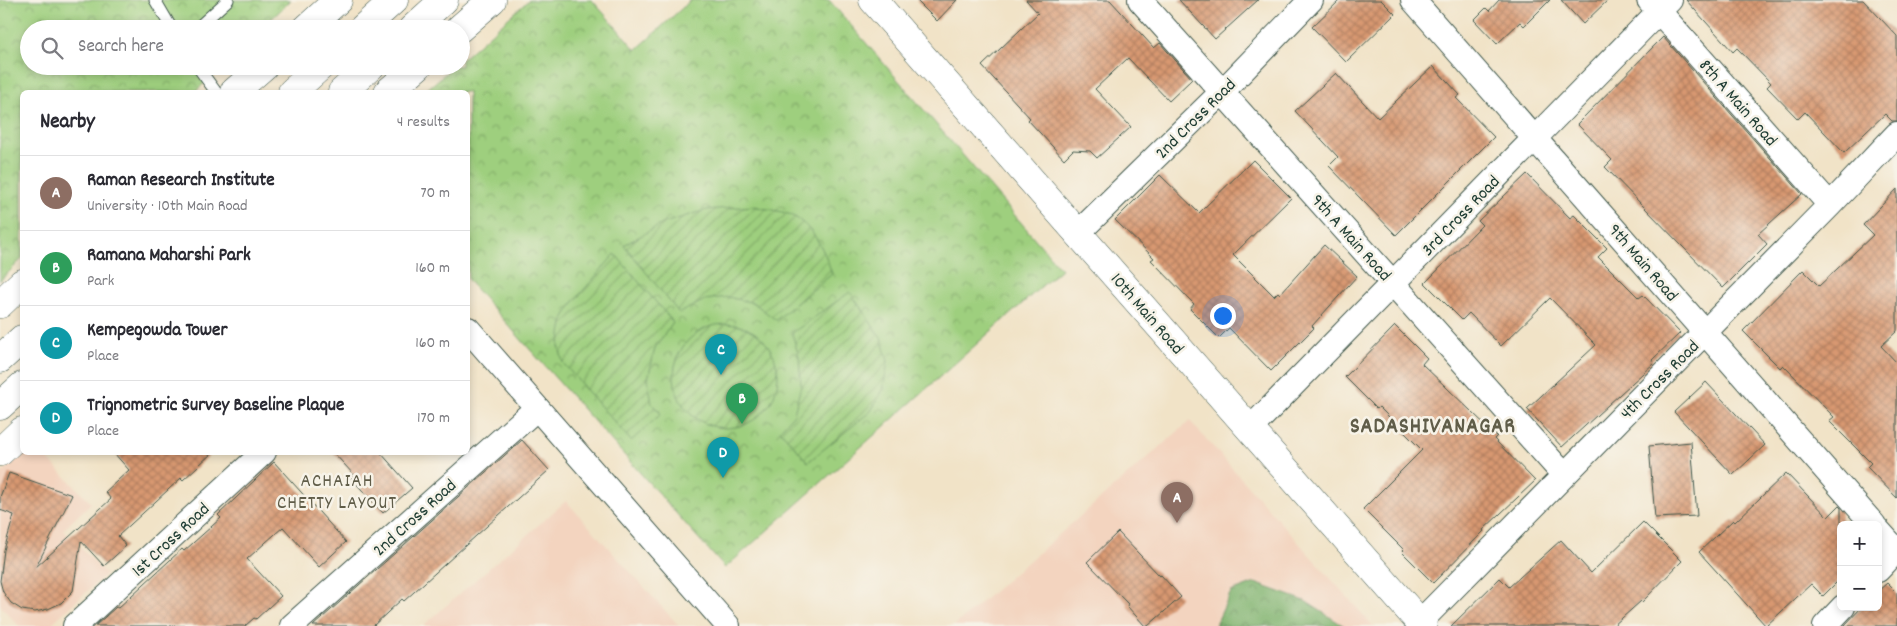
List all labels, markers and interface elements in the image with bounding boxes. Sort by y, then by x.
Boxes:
search box [20,20,470,75]
icon: search [38,34,66,62]
text: Search here [78,34,164,61]
street label: 8th A Main Road [1692,54,1782,153]
street label: 2nd Cross Road [1151,74,1243,166]
text: Nearby [40,108,95,138]
text: 4 results [397,111,450,134]
text: Raman Research Institute [87,168,275,195]
street label: 3rd Cross Road [1417,171,1507,263]
text: A [52,182,60,205]
text: 70 m [420,182,450,205]
street label: 9th A Main Road [1304,190,1396,288]
text: University · 10th Main Road [87,195,248,218]
street label: 9th Main Road [1601,219,1683,308]
text: Ramana Maharshi Park [87,243,251,270]
text: B [52,257,60,280]
text: 160 m [415,257,450,280]
street label: 10th Main Road [1103,268,1189,361]
text: Park [87,270,114,293]
your location [1210,303,1236,329]
text: Kempegowda Tower [87,318,228,345]
text: C [52,332,60,355]
text: 160 m [415,332,450,355]
pin: C [705,334,737,375]
street label: 4th Cross Road [1616,336,1706,426]
text: Place [87,345,119,368]
pin: B [726,383,758,424]
text: Trignometric Survey Baseline Plaque [87,393,344,420]
text: D [52,407,60,430]
text: 170 m [417,407,450,430]
district label: SADASHIVANAGAR [1350,412,1516,443]
text: Place [87,420,119,443]
pin: D [707,437,739,478]
district label: ACHAIAH CHETTY LAYOUT [277,469,397,518]
street label: 2nd Cross Road [368,474,463,563]
pin: A [1161,482,1193,523]
street label: 1st Cross Road [127,498,216,584]
map controls [1837,521,1882,611]
button: + [1837,521,1882,566]
button: − [1837,566,1882,611]

